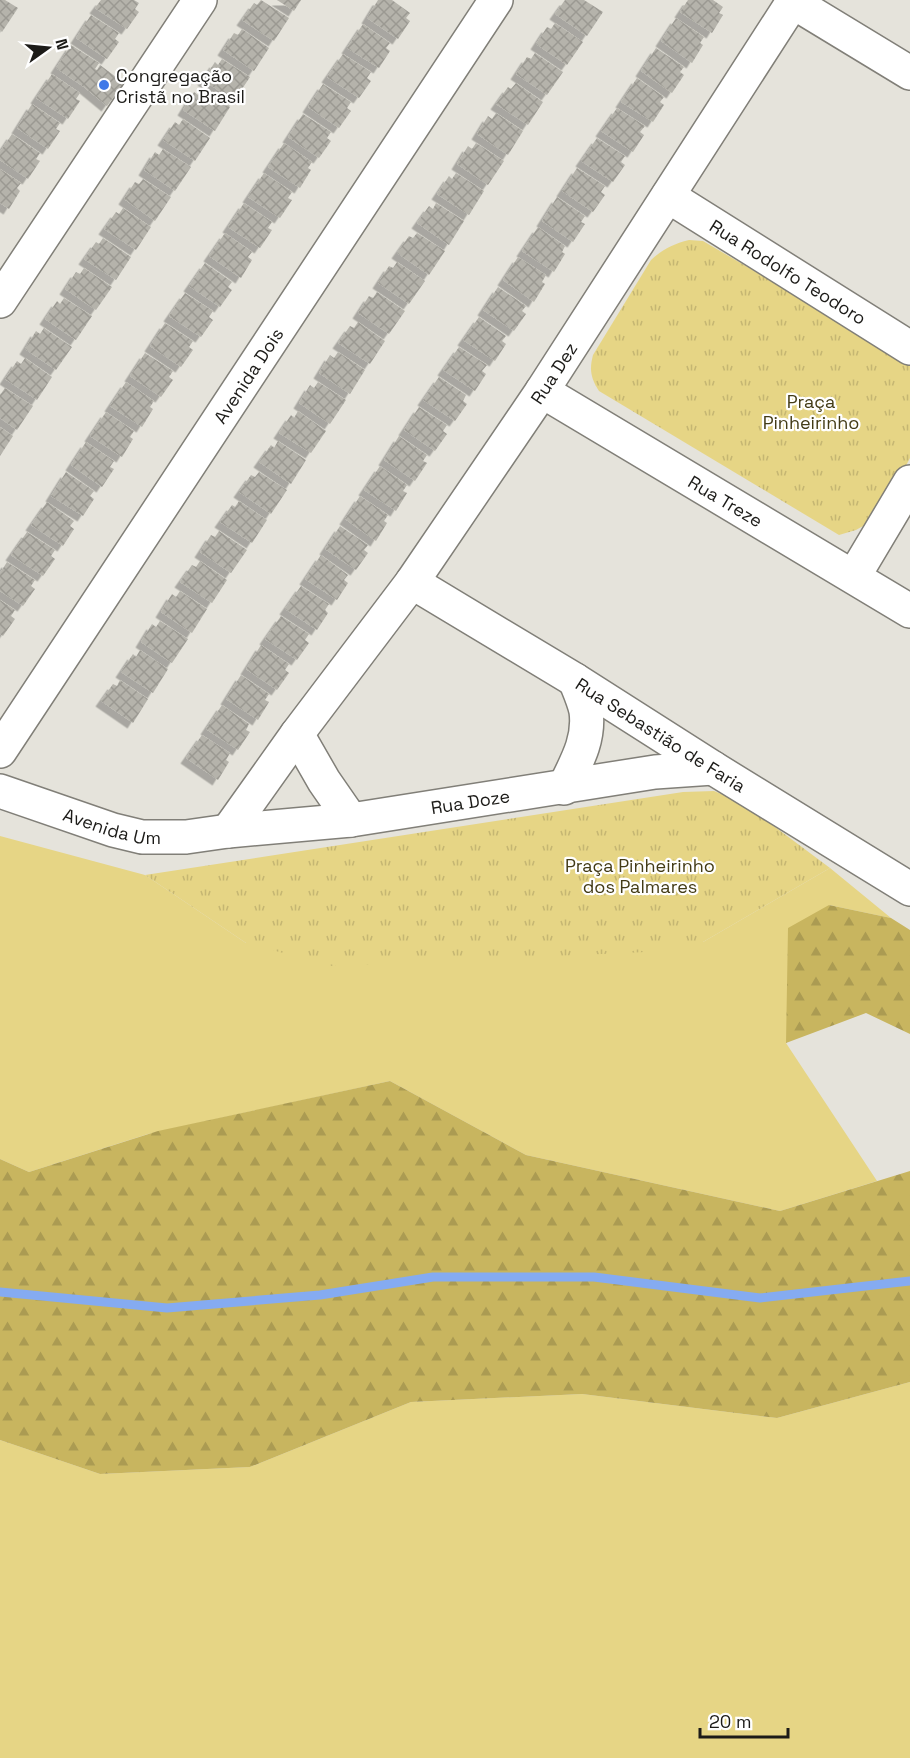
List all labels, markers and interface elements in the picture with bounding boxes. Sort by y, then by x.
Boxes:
north arrow [18,18,78,78]
text: N [50,36,74,52]
place label: Congregação Cristã no Brasil [116,64,245,108]
marker: Congregação Cristã no Brasil [97,78,111,92]
street label: Rua Rodolfo Teodoro [706,214,871,329]
street label: Avenida Dois [208,323,288,428]
street label: Rua Dez [525,338,582,408]
park label: Praça Pinheirinho [763,390,859,434]
street label: Rua Treze [684,470,767,532]
street label: Rua Sebastião de Faria [572,672,750,797]
street label: Rua Doze [429,784,511,819]
street label: Avenida Um [60,802,161,849]
park label: Praça Pinheirinho dos Palmares [565,854,715,898]
scale bar [700,1701,788,1739]
text: 20 m [709,1710,752,1733]

